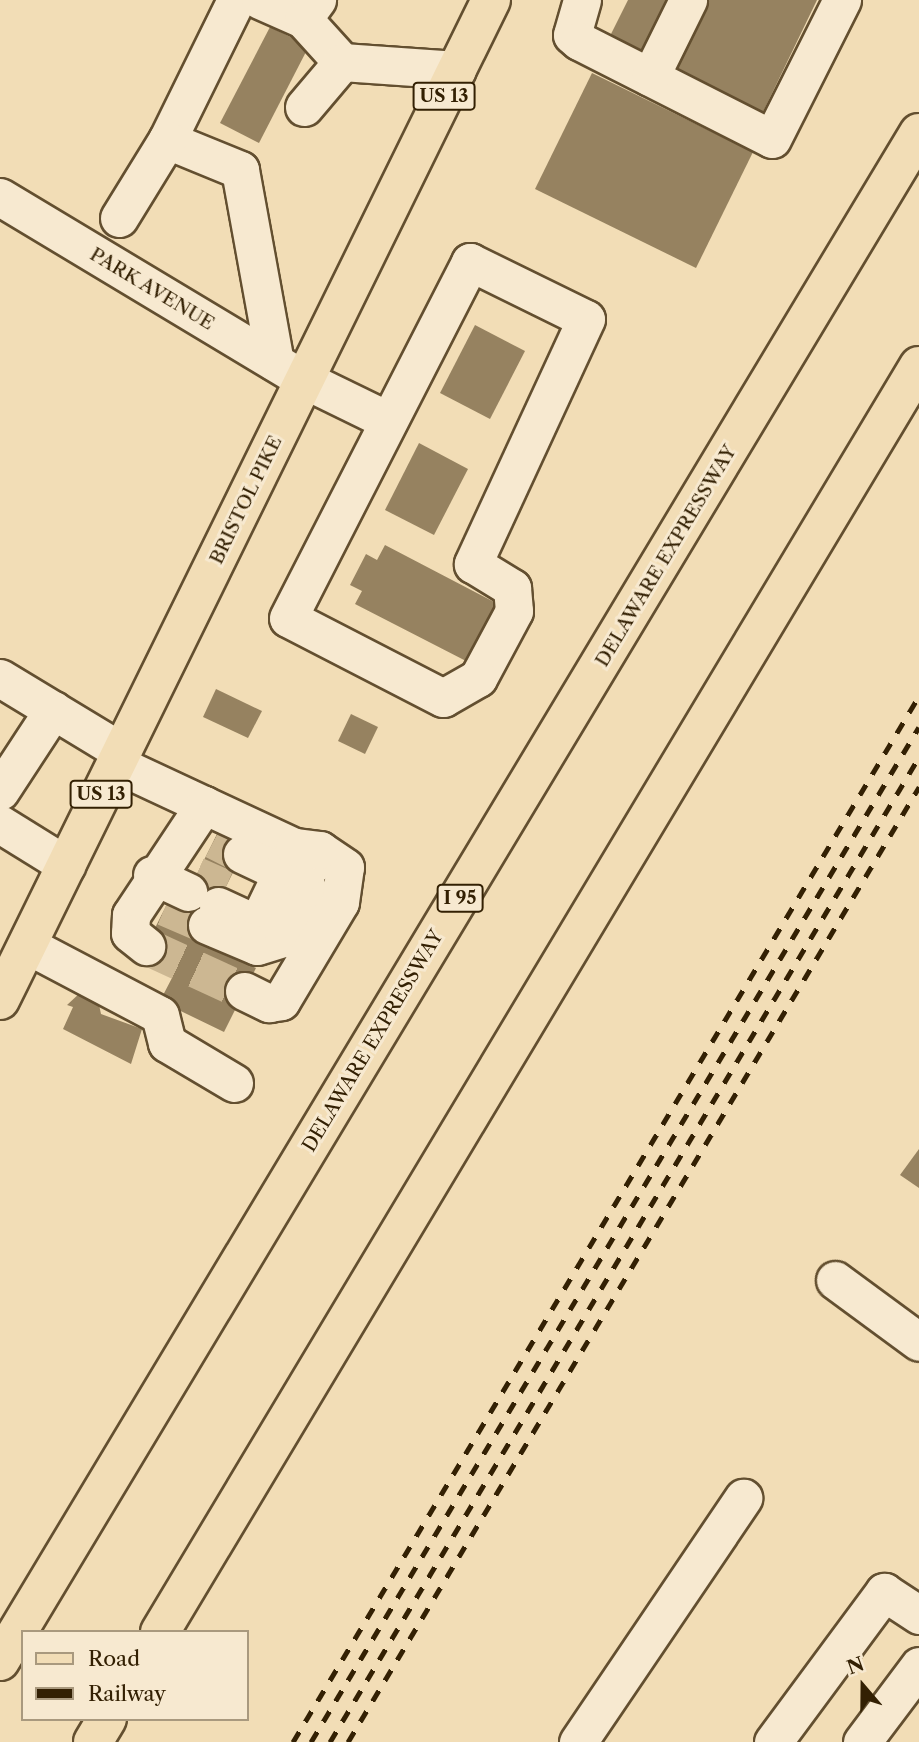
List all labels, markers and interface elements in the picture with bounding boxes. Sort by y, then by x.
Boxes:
road number: US 13 [412,82,476,110]
street label: PARK AVENUE [85,243,219,335]
street label: BRISTOL PIKE [205,432,287,568]
street label: DELAWARE EXPRESSWAY [591,441,741,671]
road number: US 13 [70,780,132,808]
road number: I 95 [435,884,484,912]
street label: DELAWARE EXPRESSWAY [298,926,448,1156]
legend [21,1630,248,1721]
text: Road [88,1646,140,1671]
north arrow [828,1651,898,1721]
text: N [844,1652,867,1679]
text: Railway [88,1681,166,1706]

